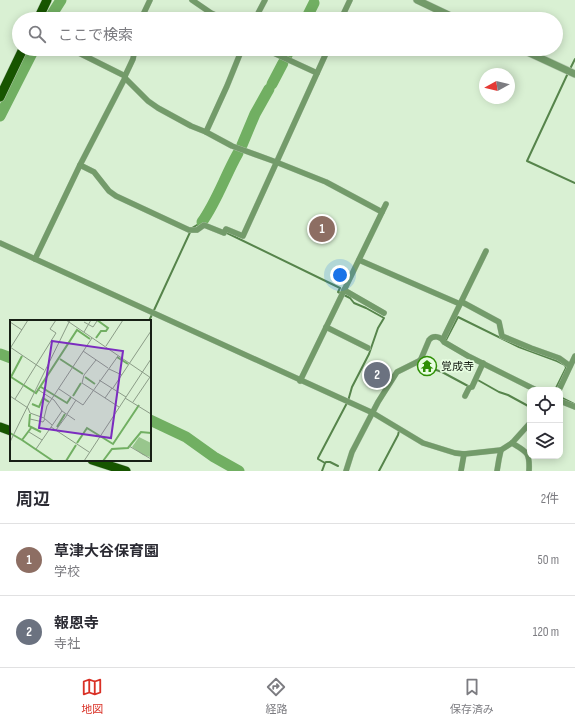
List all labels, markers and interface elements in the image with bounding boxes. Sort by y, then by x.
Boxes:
search box [12,12,563,56]
icon: search [26,23,48,45]
text: ここで検索 [58,26,133,45]
north arrow [479,68,515,104]
pin: 1 [309,214,335,244]
your location [330,265,350,285]
inset map [10,320,151,461]
temple icon: 覚成寺 [416,355,438,377]
pin: 2 [364,360,390,390]
place label: 覚成寺 [441,360,474,373]
map controls [527,387,563,459]
button: locate [527,387,563,423]
button: layers [527,423,563,459]
text: 周辺 [16,490,50,510]
text: 2件 [541,491,559,507]
text: 草津大谷保育園 [54,542,159,561]
text: 1 [26,552,32,568]
text: 50 m [538,552,559,568]
text: 学校 [54,564,80,580]
text: 報恩寺 [54,614,99,633]
text: 2 [26,624,32,640]
text: 120 m [533,624,559,640]
text: 寺社 [54,636,80,652]
tab: 地図 [81,676,103,716]
tab: 経路 [265,676,287,716]
tab: 保存済み [450,676,494,716]

